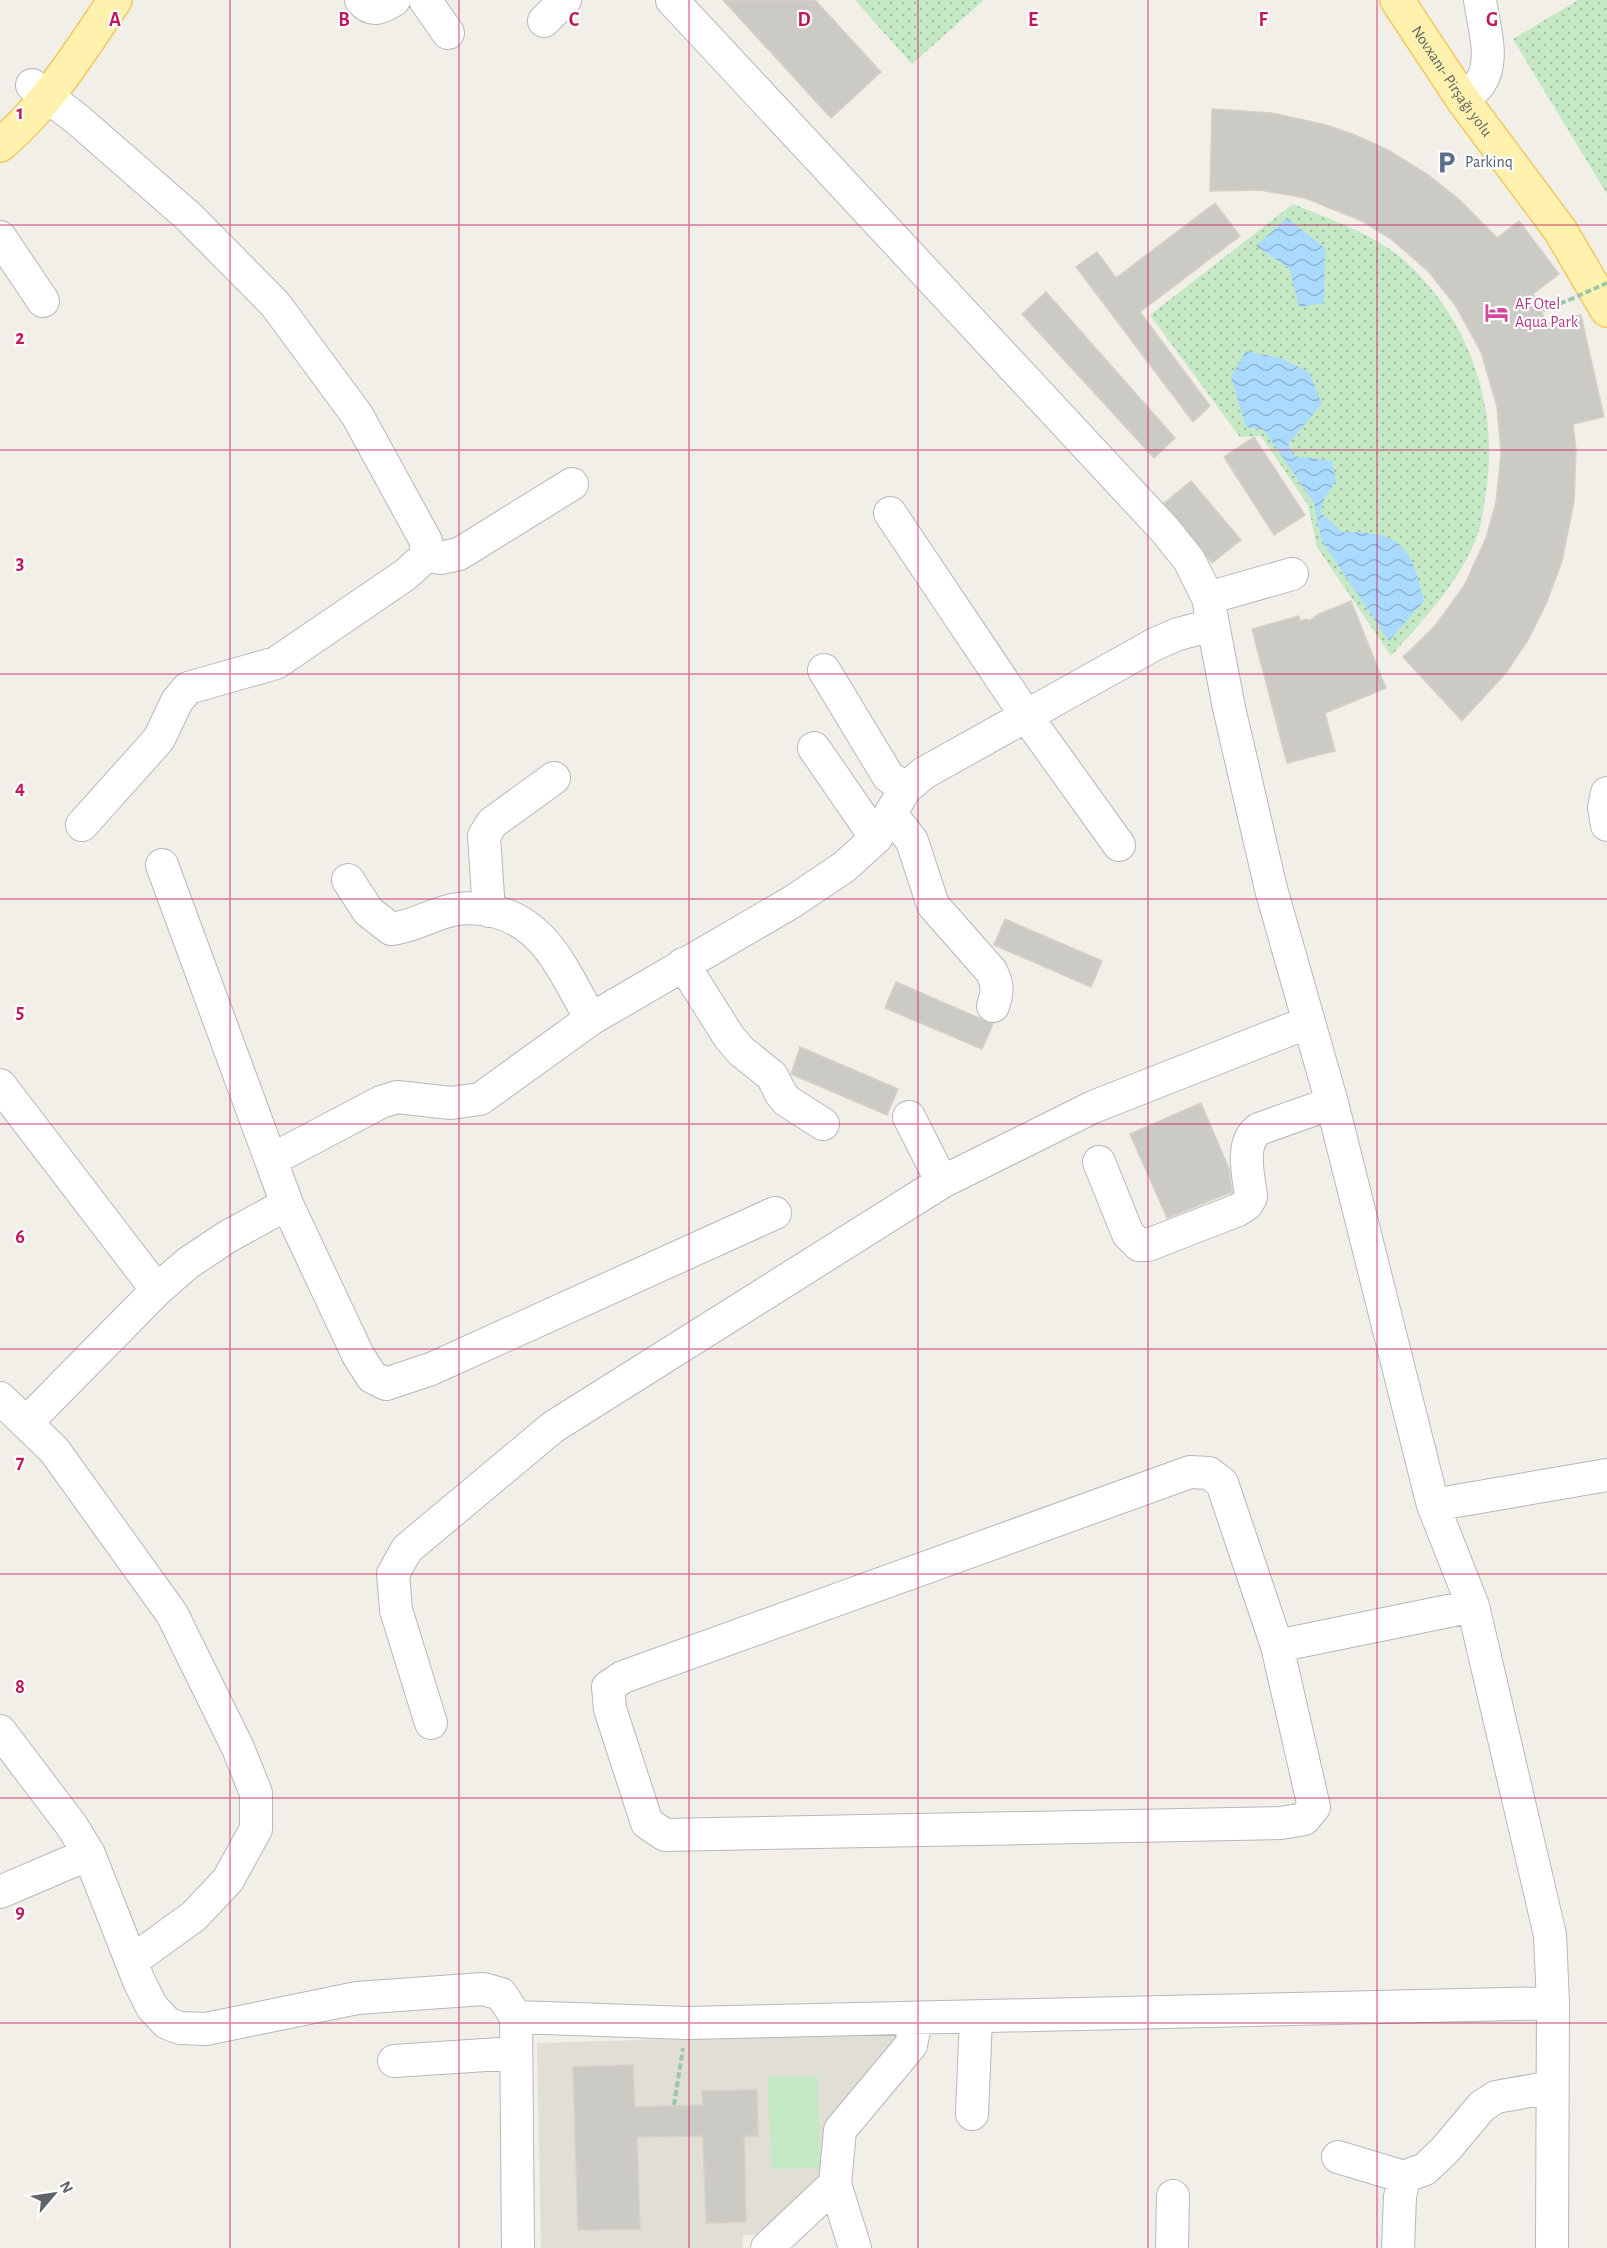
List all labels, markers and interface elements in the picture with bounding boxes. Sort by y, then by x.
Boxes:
text: A [109,10,121,30]
text: B [338,10,350,30]
text: C [569,10,580,30]
text: D [797,10,811,30]
text: E [1028,10,1038,30]
text: F [1258,10,1268,30]
text: G [1486,10,1498,30]
street label: Novxanı- Pirşağı yolu [1408,23,1495,139]
text: 1 [16,103,24,123]
parking icon: Parkinq [1434,149,1460,175]
place label: Parkinq [1465,154,1513,170]
place label: AF Otel Aqua Park [1515,296,1579,330]
hotel icon: AF Otel Aqua Park [1484,300,1510,326]
text: 2 [15,328,25,348]
text: 3 [16,553,24,573]
text: 4 [15,778,25,798]
text: 5 [16,1002,24,1022]
text: 6 [15,1227,25,1247]
text: 7 [16,1452,25,1472]
text: 8 [15,1677,25,1697]
text: 9 [15,1902,25,1922]
north arrow [24,2164,84,2224]
text: N [57,2178,76,2196]

